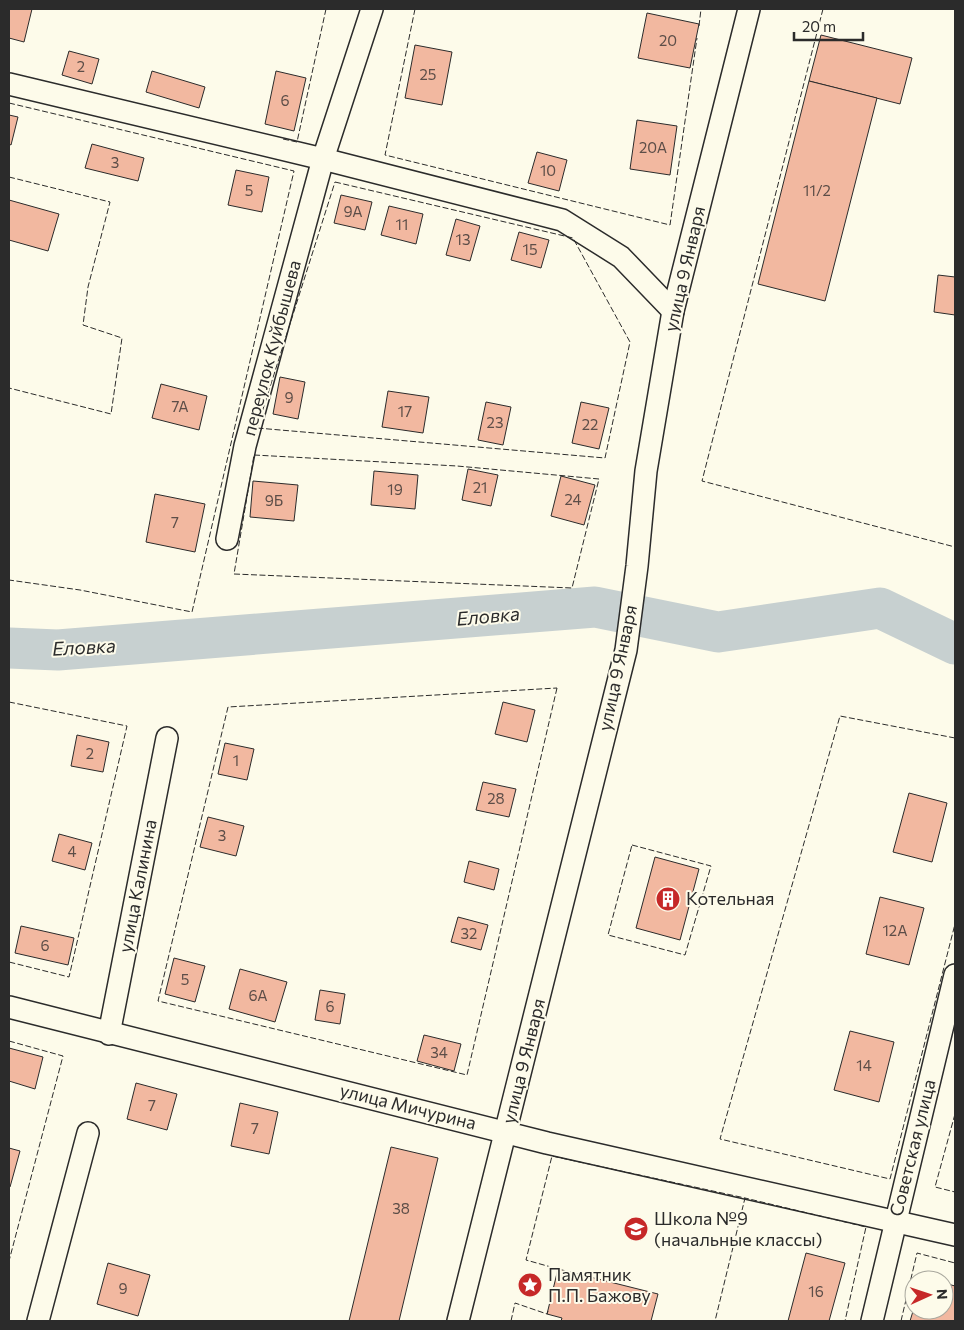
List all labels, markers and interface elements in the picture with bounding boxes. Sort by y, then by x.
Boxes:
scale bar [794,10,863,42]
text: 20 m [802,17,836,35]
house number: 20 [659,31,677,49]
house number: 2 [77,57,85,75]
house number: 25 [420,65,436,83]
house number: 6 [280,91,290,109]
house number: 20А [639,138,667,156]
house number: 3 [111,153,119,171]
house number: 10 [540,161,556,179]
house number: 5 [245,181,253,199]
house number: 11/2 [803,181,831,199]
house number: 9А [343,202,363,220]
street label: улица 9 Января [659,204,709,334]
house number: 11 [396,215,408,233]
house number: 13 [456,230,470,248]
house number: 15 [522,240,538,258]
street label: переулок Куйбышева [237,258,305,438]
house number: 9 [284,388,294,406]
house number: 7А [171,397,189,415]
house number: 17 [398,402,412,420]
house number: 23 [487,413,503,431]
house number: 22 [582,415,598,433]
house number: 21 [473,478,487,496]
house number: 19 [387,480,403,498]
house number: 24 [564,490,582,508]
house number: 9Б [265,491,283,509]
house number: 7 [171,513,179,531]
water label: Еловка [455,601,521,630]
street label: улица 9 Января [593,603,641,733]
water label: Еловка [52,633,116,660]
house number: 2 [86,744,94,762]
house number: 1 [233,751,239,769]
house number: 28 [487,789,505,807]
street label: улица Калинина [113,817,161,954]
house number: 3 [218,826,226,844]
house number: 4 [68,842,77,860]
building icon: Котельная [655,886,681,912]
place label: Котельная [686,887,775,909]
house number: 12А [882,921,908,939]
house number: 32 [461,924,477,942]
house number: 6 [40,936,50,954]
house number: 5 [181,970,189,988]
house number: 6А [248,986,268,1004]
street label: улица 9 Января [497,996,549,1126]
house number: 6 [325,997,335,1015]
house number: 34 [430,1043,448,1061]
house number: 14 [856,1056,872,1074]
street label: Советская улица [884,1077,940,1219]
street label: улица Мичурина [338,1078,479,1134]
house number: 7 [148,1096,156,1114]
house number: 7 [251,1119,259,1137]
house number: 38 [392,1199,410,1217]
place label: Школа №9 (начальные классы) [654,1207,822,1250]
school or university icon: Школа №9 (начальные классы) [623,1216,649,1242]
place label: Памятник П.П. Бажову [548,1263,651,1306]
north arrow [904,1270,954,1320]
place icon: Памятник П.П. Бажову [517,1272,543,1298]
house number: 9 [118,1279,128,1297]
house number: 16 [808,1282,824,1300]
text: N [934,1289,951,1300]

